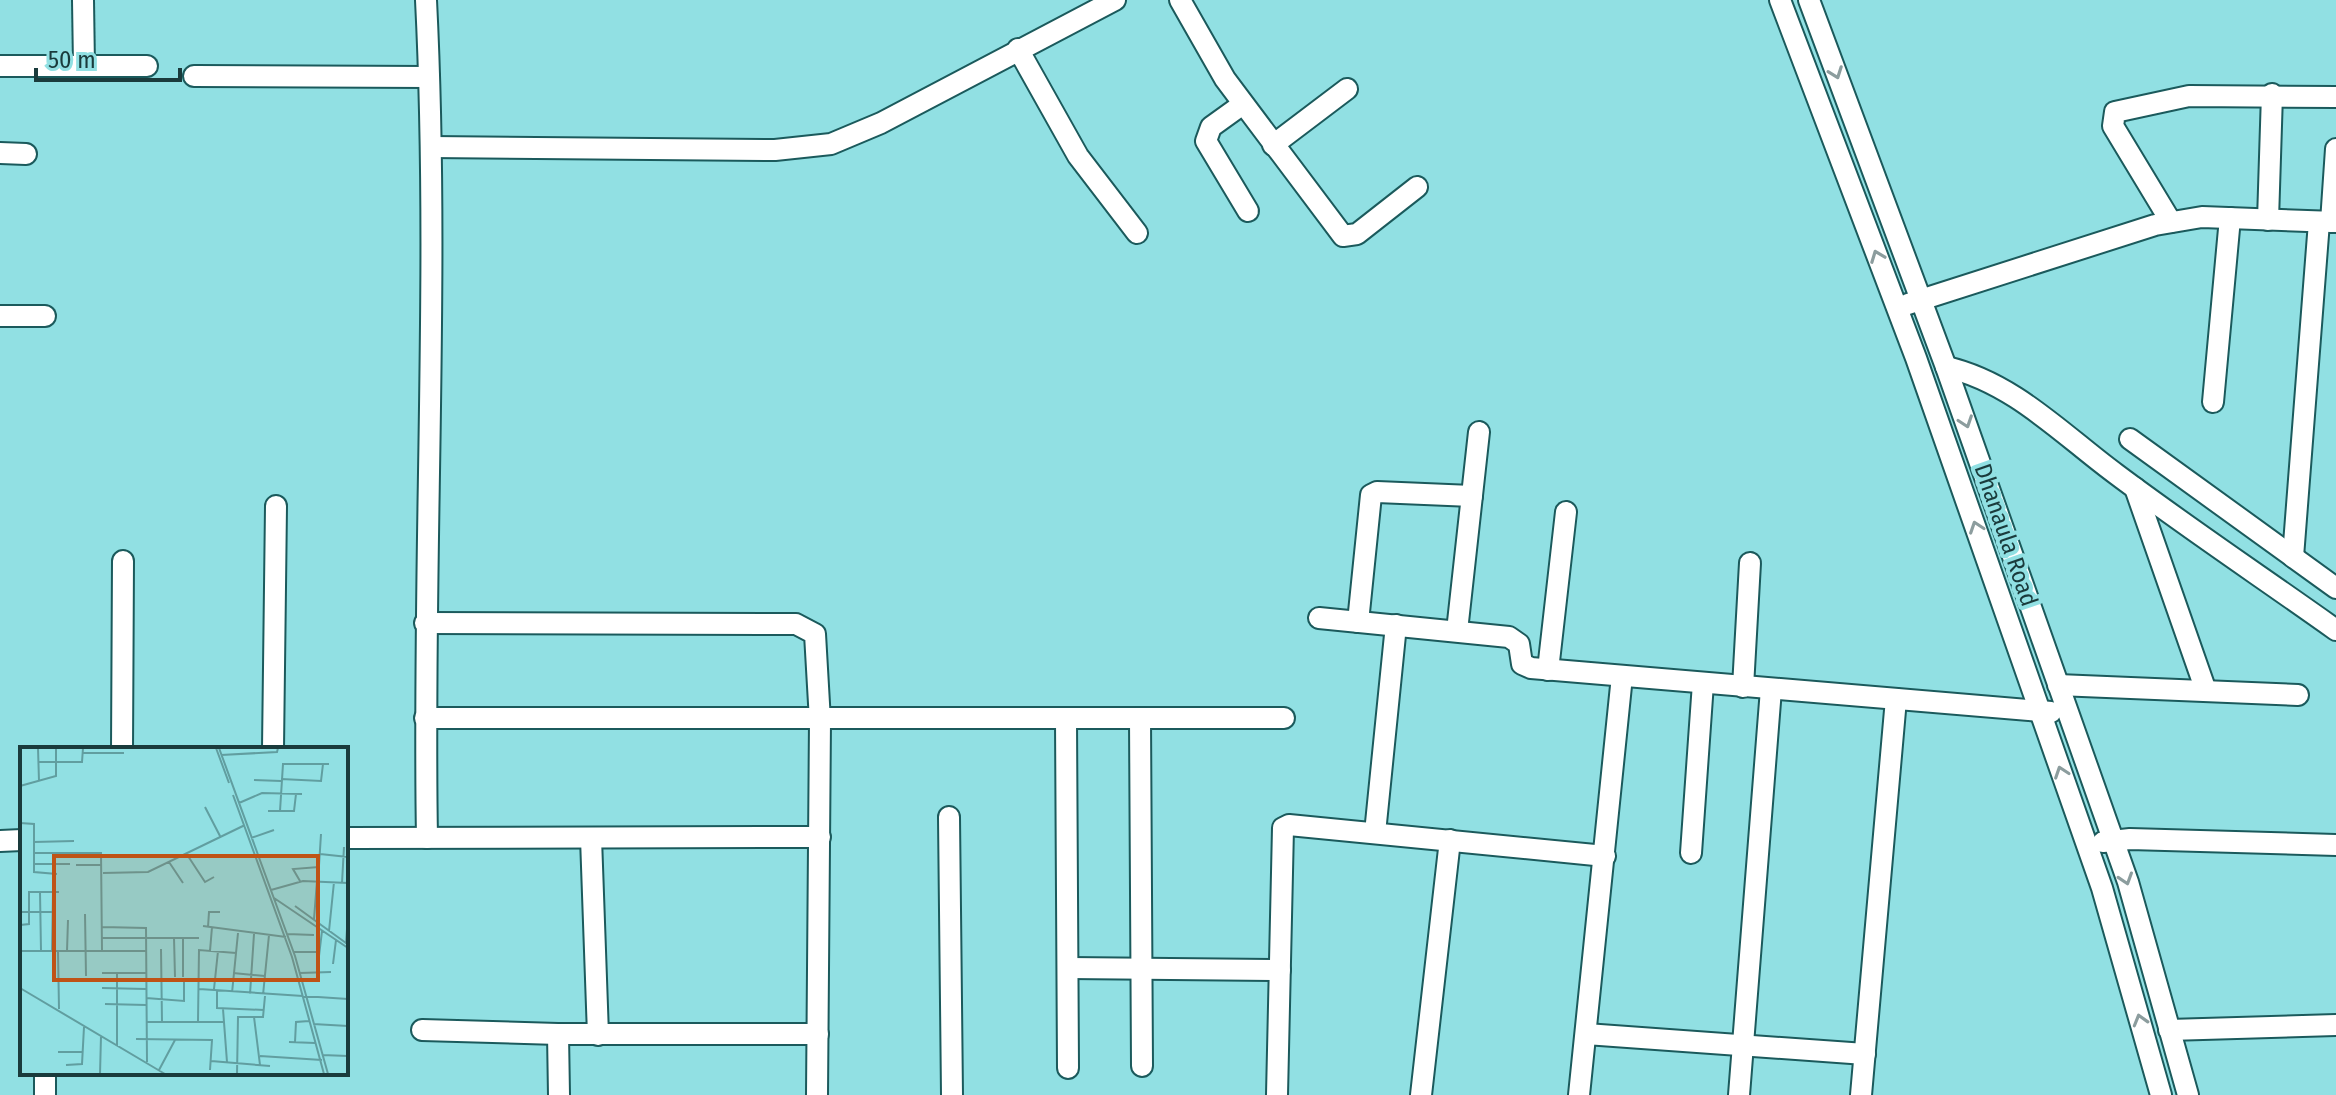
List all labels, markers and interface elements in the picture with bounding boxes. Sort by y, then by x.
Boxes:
scale bar [36,32,180,82]
text: 50 m [48,46,96,74]
one-way arrow [1826,65,1843,79]
one-way arrow [1870,250,1887,264]
one-way arrow [1956,414,1972,428]
street label: Dhanaula Road [1969,460,2043,610]
one-way arrow [1969,520,1985,534]
inset map [20,747,348,1075]
one-way arrow [2055,766,2071,780]
one-way arrow [2117,871,2133,885]
one-way arrow [2132,1014,2149,1027]

